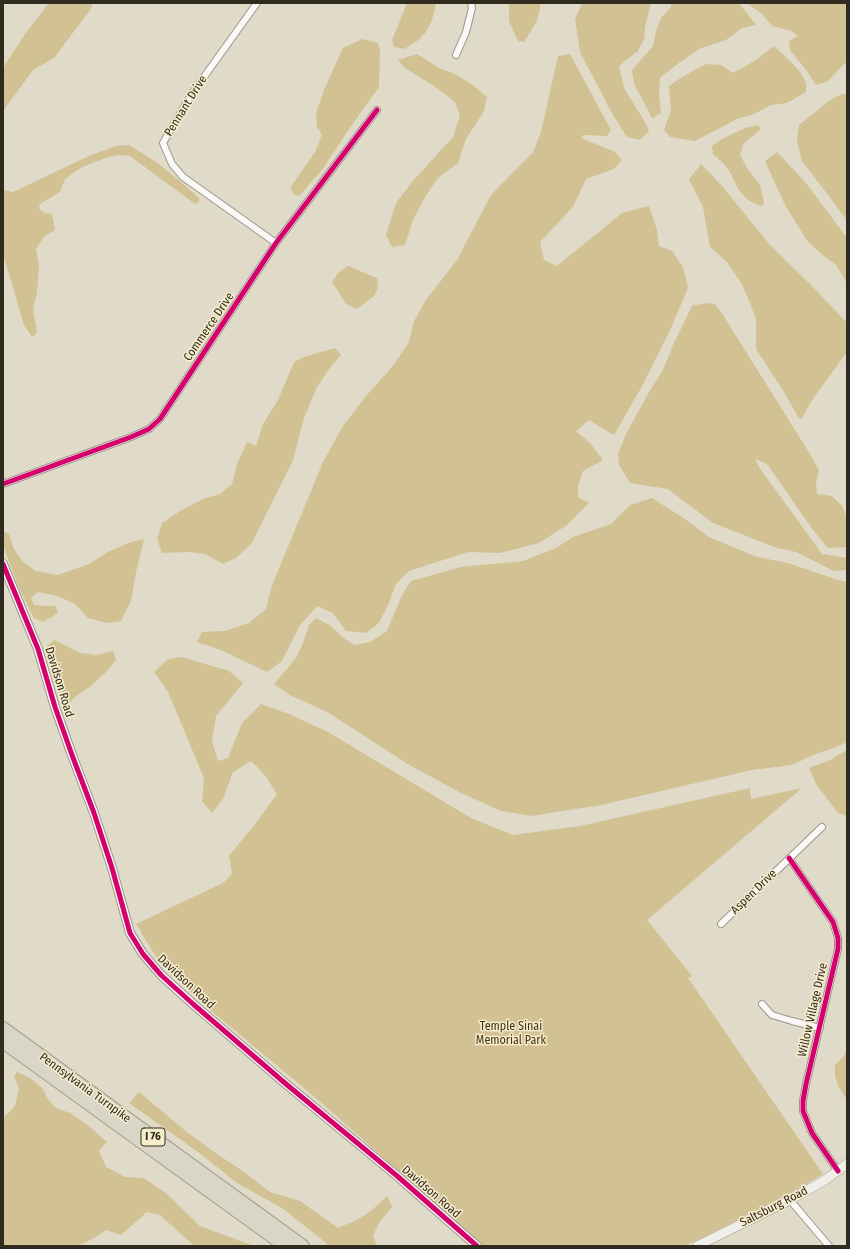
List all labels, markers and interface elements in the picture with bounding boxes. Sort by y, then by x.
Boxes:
street label: Pennant Drive [162,73,210,139]
street label: Commerce Drive [181,290,237,364]
street label: Davidson Road [41,645,77,719]
street label: Aspen Drive [728,867,780,917]
street label: Davidson Road [154,952,218,1012]
street label: Willow Village Drive [795,962,831,1058]
park label: Temple Sinai Memorial Park [476,1020,546,1048]
street label: Pennsylvania Turnpike [36,1050,134,1126]
road number: I 76 [141,1128,165,1146]
street label: Davidson Road [399,1163,463,1221]
street label: Saltsburg Road [738,1184,810,1230]

